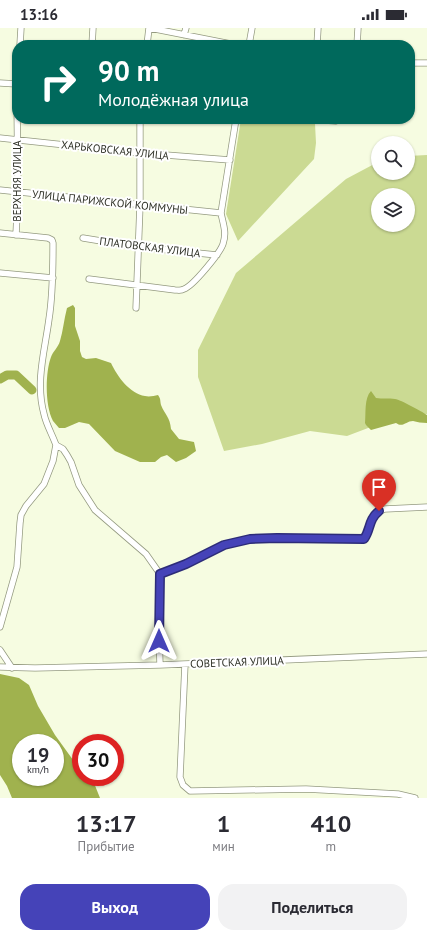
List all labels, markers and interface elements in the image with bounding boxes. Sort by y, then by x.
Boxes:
text: 13:16 [20,5,58,24]
text: 90 m [98,52,159,89]
icon: right [32,56,84,108]
text: Молодёжная улица [98,88,249,111]
map controls [371,136,415,232]
button: search [371,136,415,180]
street label: ХАРЬКОВСКАЯ УЛИЦА [60,137,170,163]
street label: ВЕРХНЯЯ УЛИЦА [10,140,24,222]
street label: УЛИЦА ПАРИЖСКОЙ КОММУНЫ [31,187,189,217]
button: layers [371,188,415,232]
street label: ПЛАТОВСКАЯ УЛИЦА [99,234,202,260]
pin [362,470,396,511]
icon: arrive [368,476,390,498]
position arrow [138,620,180,662]
street label: СОВЕТСКАЯ УЛИЦА [190,653,285,671]
speed limit sign: 30 [72,734,124,786]
text: 19 [27,742,49,768]
text: km/h [27,763,49,776]
text: 13:17 [76,808,137,839]
text: 1 [217,808,230,839]
text: 410 [310,808,351,839]
text: Прибытие [78,838,135,855]
text: мин [212,838,235,855]
text: m [326,838,336,855]
button: Выход [20,884,210,930]
button: Поделиться [218,884,407,930]

